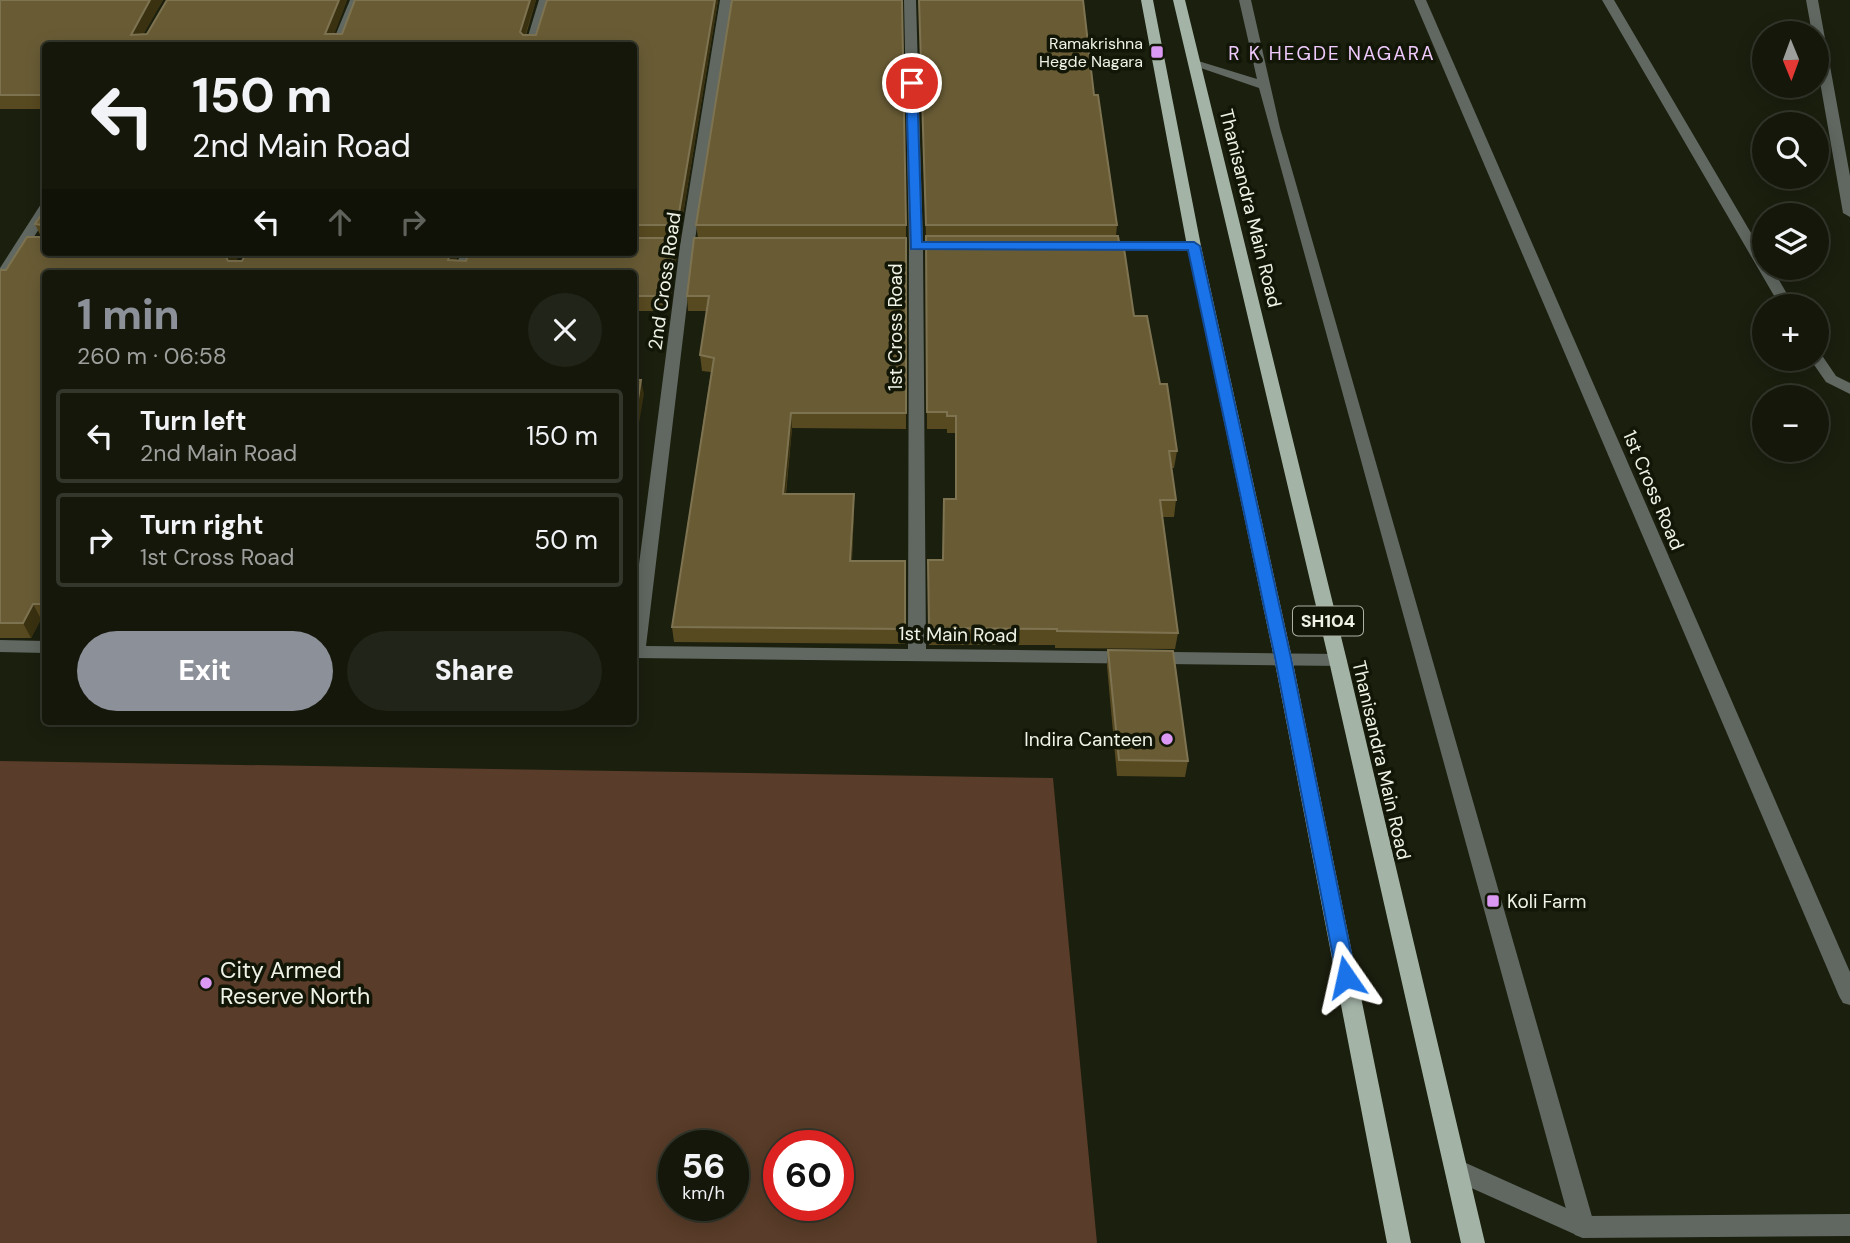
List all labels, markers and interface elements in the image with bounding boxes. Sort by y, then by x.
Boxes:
north arrow [1752,21,1829,98]
map controls [1752,21,1829,462]
place label: Ramakrishna Hegde Nagara [1039,33,1143,72]
district label: R K HEGDE NAGARA [1228,41,1436,66]
marker: Ramakrishna Hegde Nagara [1149,44,1165,60]
pin [882,53,942,113]
text: 150 m [192,63,332,127]
icon: arrive [893,64,931,102]
icon: left [77,70,168,161]
street label: Thanisandra Main Road [1214,106,1287,310]
button: search [1752,112,1829,189]
text: 2nd Main Road [192,125,411,167]
icon: left [248,203,286,241]
icon: ahead [321,203,359,241]
icon: right [394,203,432,241]
button: layers [1752,203,1829,280]
street label: 2nd Cross Road [642,211,687,352]
street label: 1st Cross Road [883,263,908,391]
text: 1 min [77,287,180,342]
button: close [528,293,602,367]
button: + [1752,294,1829,371]
text: 260 m · 06:58 [77,341,227,371]
button: − [1752,385,1829,462]
text: Turn left [140,404,247,438]
icon: left [81,417,119,455]
text: 150 m [526,419,598,453]
street label: 1st Cross Road [1617,427,1690,554]
text: 2nd Main Road [140,438,297,468]
text: Turn right [140,508,264,542]
icon: right [81,521,119,559]
text: 50 m [534,523,598,557]
text: 1st Cross Road [140,542,294,572]
road number: SH104 [1293,606,1363,636]
street label: 1st Main Road [898,621,1018,648]
button: Exit [77,631,333,711]
button: Share [347,631,602,711]
street label: Thanisandra Main Road [1346,658,1417,862]
place label: Indira Canteen [1024,727,1153,752]
marker: Indira Canteen [1159,731,1175,747]
place label: Koli Farm [1507,889,1586,914]
marker: Koli Farm [1485,893,1501,909]
position arrow [1309,940,1383,1014]
place label: City Armed Reserve North [220,955,370,1011]
marker: City Armed Reserve North [198,975,214,991]
speed limit sign: 60 [763,1130,854,1221]
text: 56 [682,1143,725,1189]
text: km/h [682,1181,725,1205]

